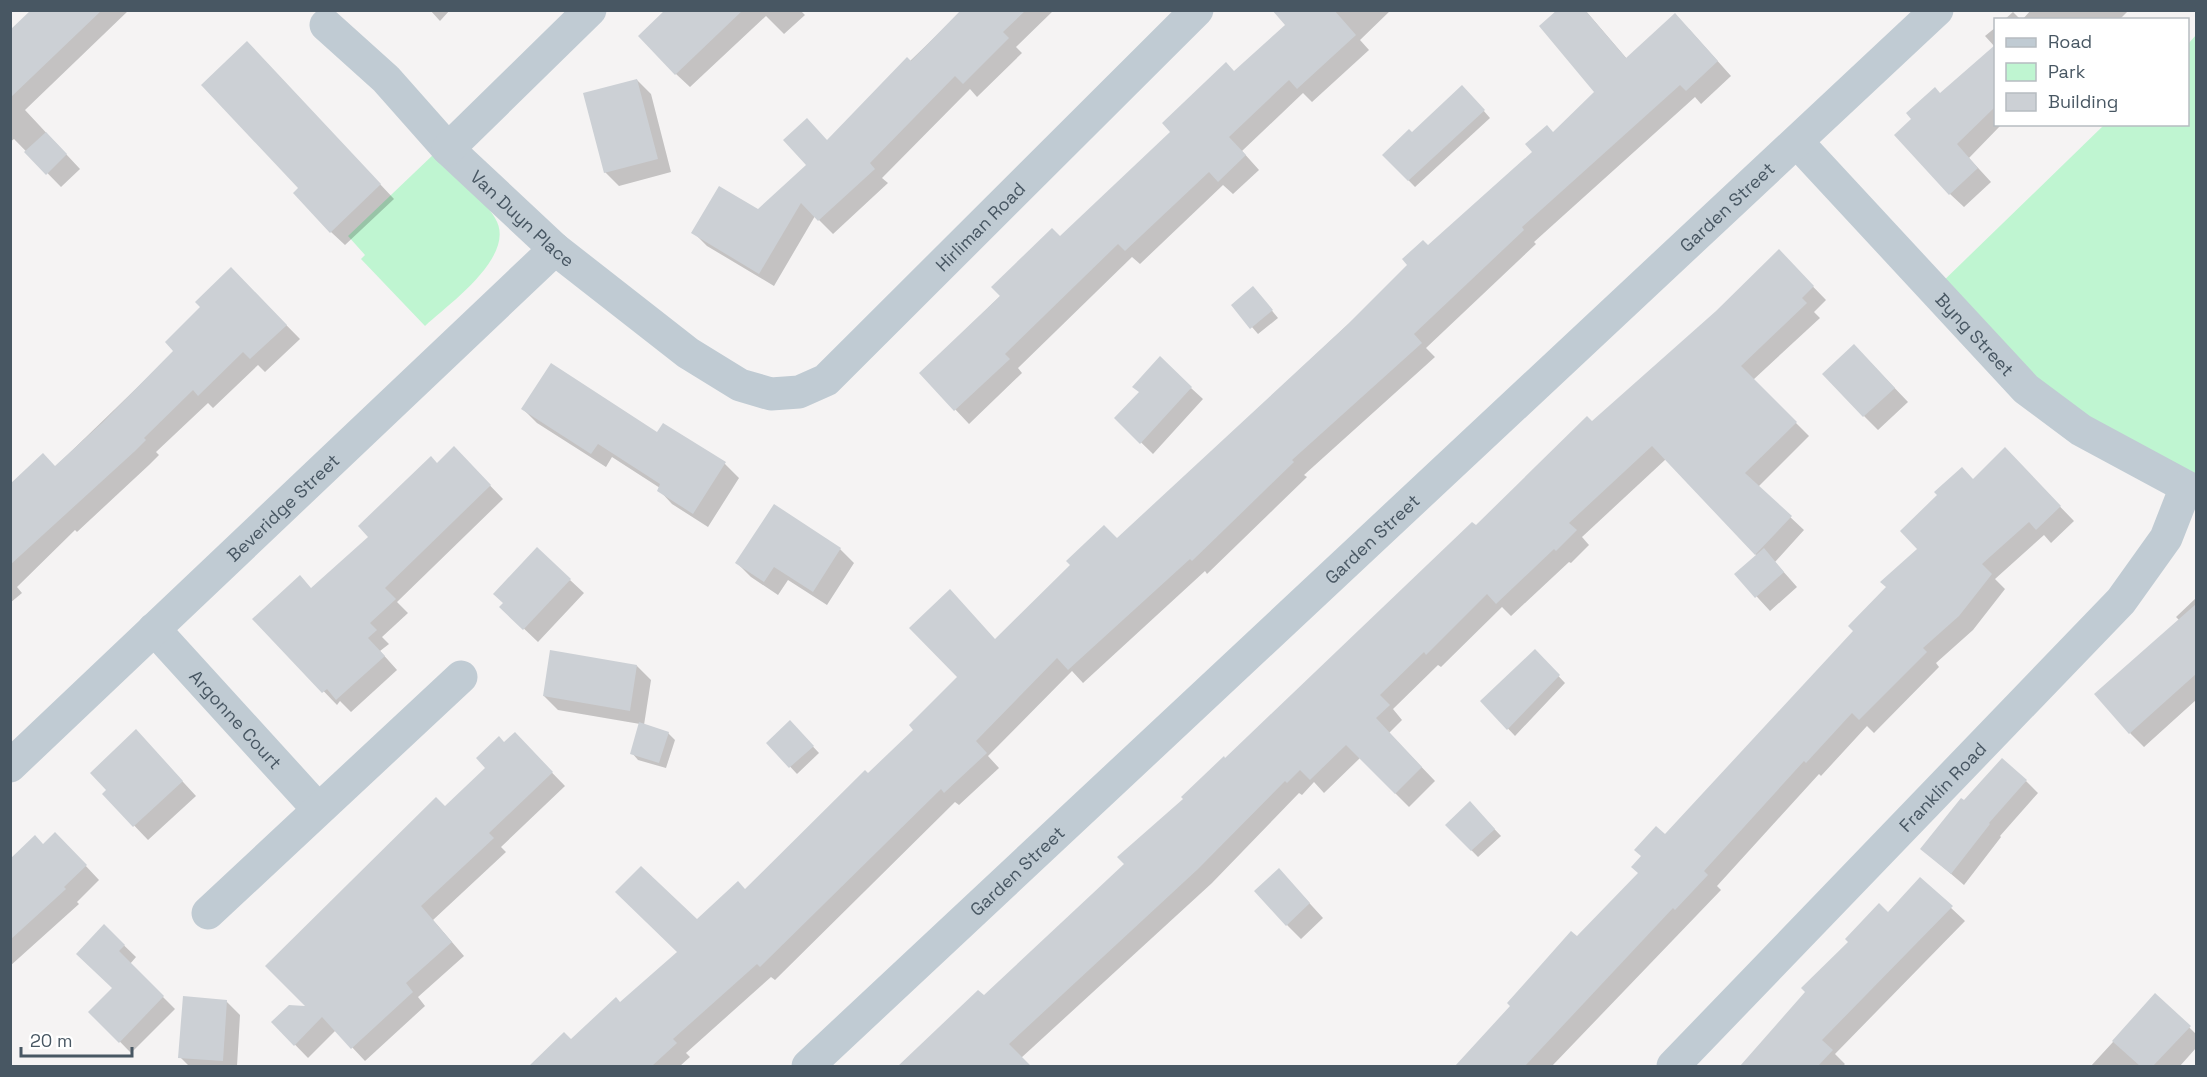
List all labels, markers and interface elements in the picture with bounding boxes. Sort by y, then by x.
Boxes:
legend [1994,18,2189,126]
text: Road [2048,30,2092,53]
text: Park [2048,60,2086,83]
text: Building [2048,90,2118,113]
street label: Garden Street [1674,157,1779,257]
street label: Van Duyn Place [466,165,579,272]
street label: Hirliman Road [930,177,1030,276]
street label: Byng Street [1931,288,2019,381]
street label: Beveridge Street [222,448,344,566]
street label: Garden Street [1320,489,1424,589]
street label: Argonne Court [185,665,287,774]
street label: Franklin Road [1894,737,1991,836]
street label: Garden Street [965,821,1069,921]
scale bar [21,1020,132,1058]
text: 20 m [30,1029,73,1052]

